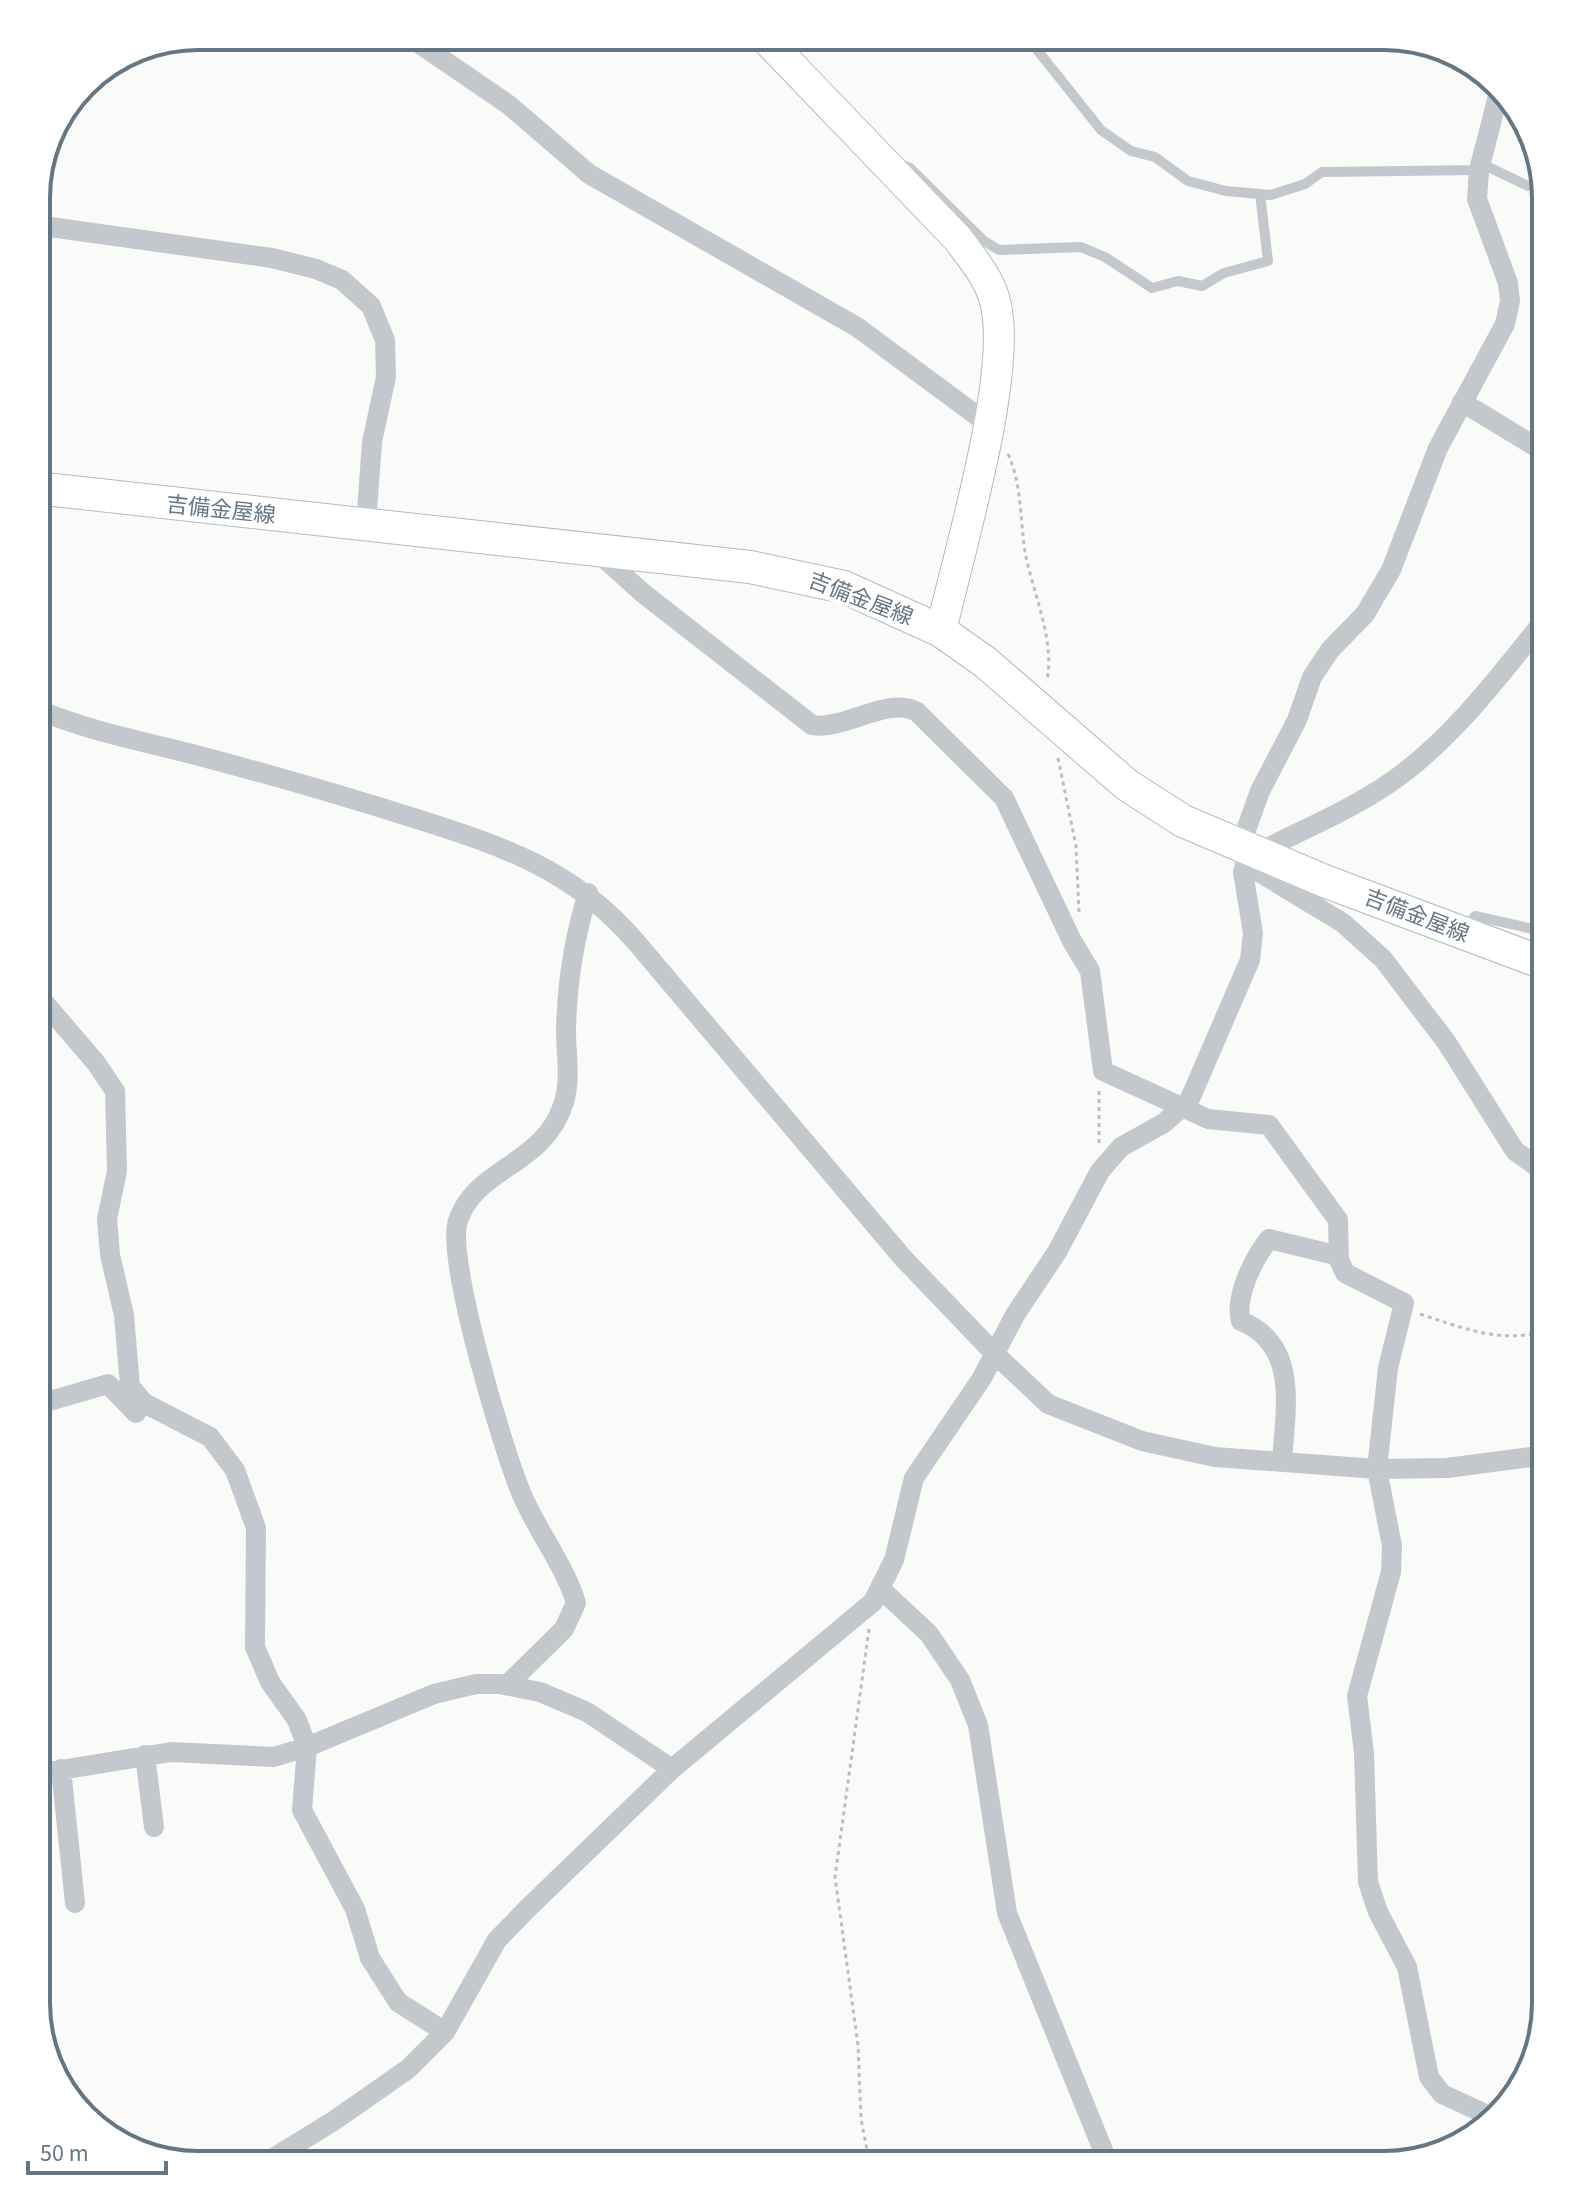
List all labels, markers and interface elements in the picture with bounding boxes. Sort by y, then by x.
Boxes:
street label: 吉備金屋線 [165,488,277,532]
street label: 吉備金屋線 [804,564,918,634]
street label: 吉備金屋線 [1360,881,1474,951]
scale bar [28,2125,166,2175]
text: 50 m [40,2136,89,2171]

